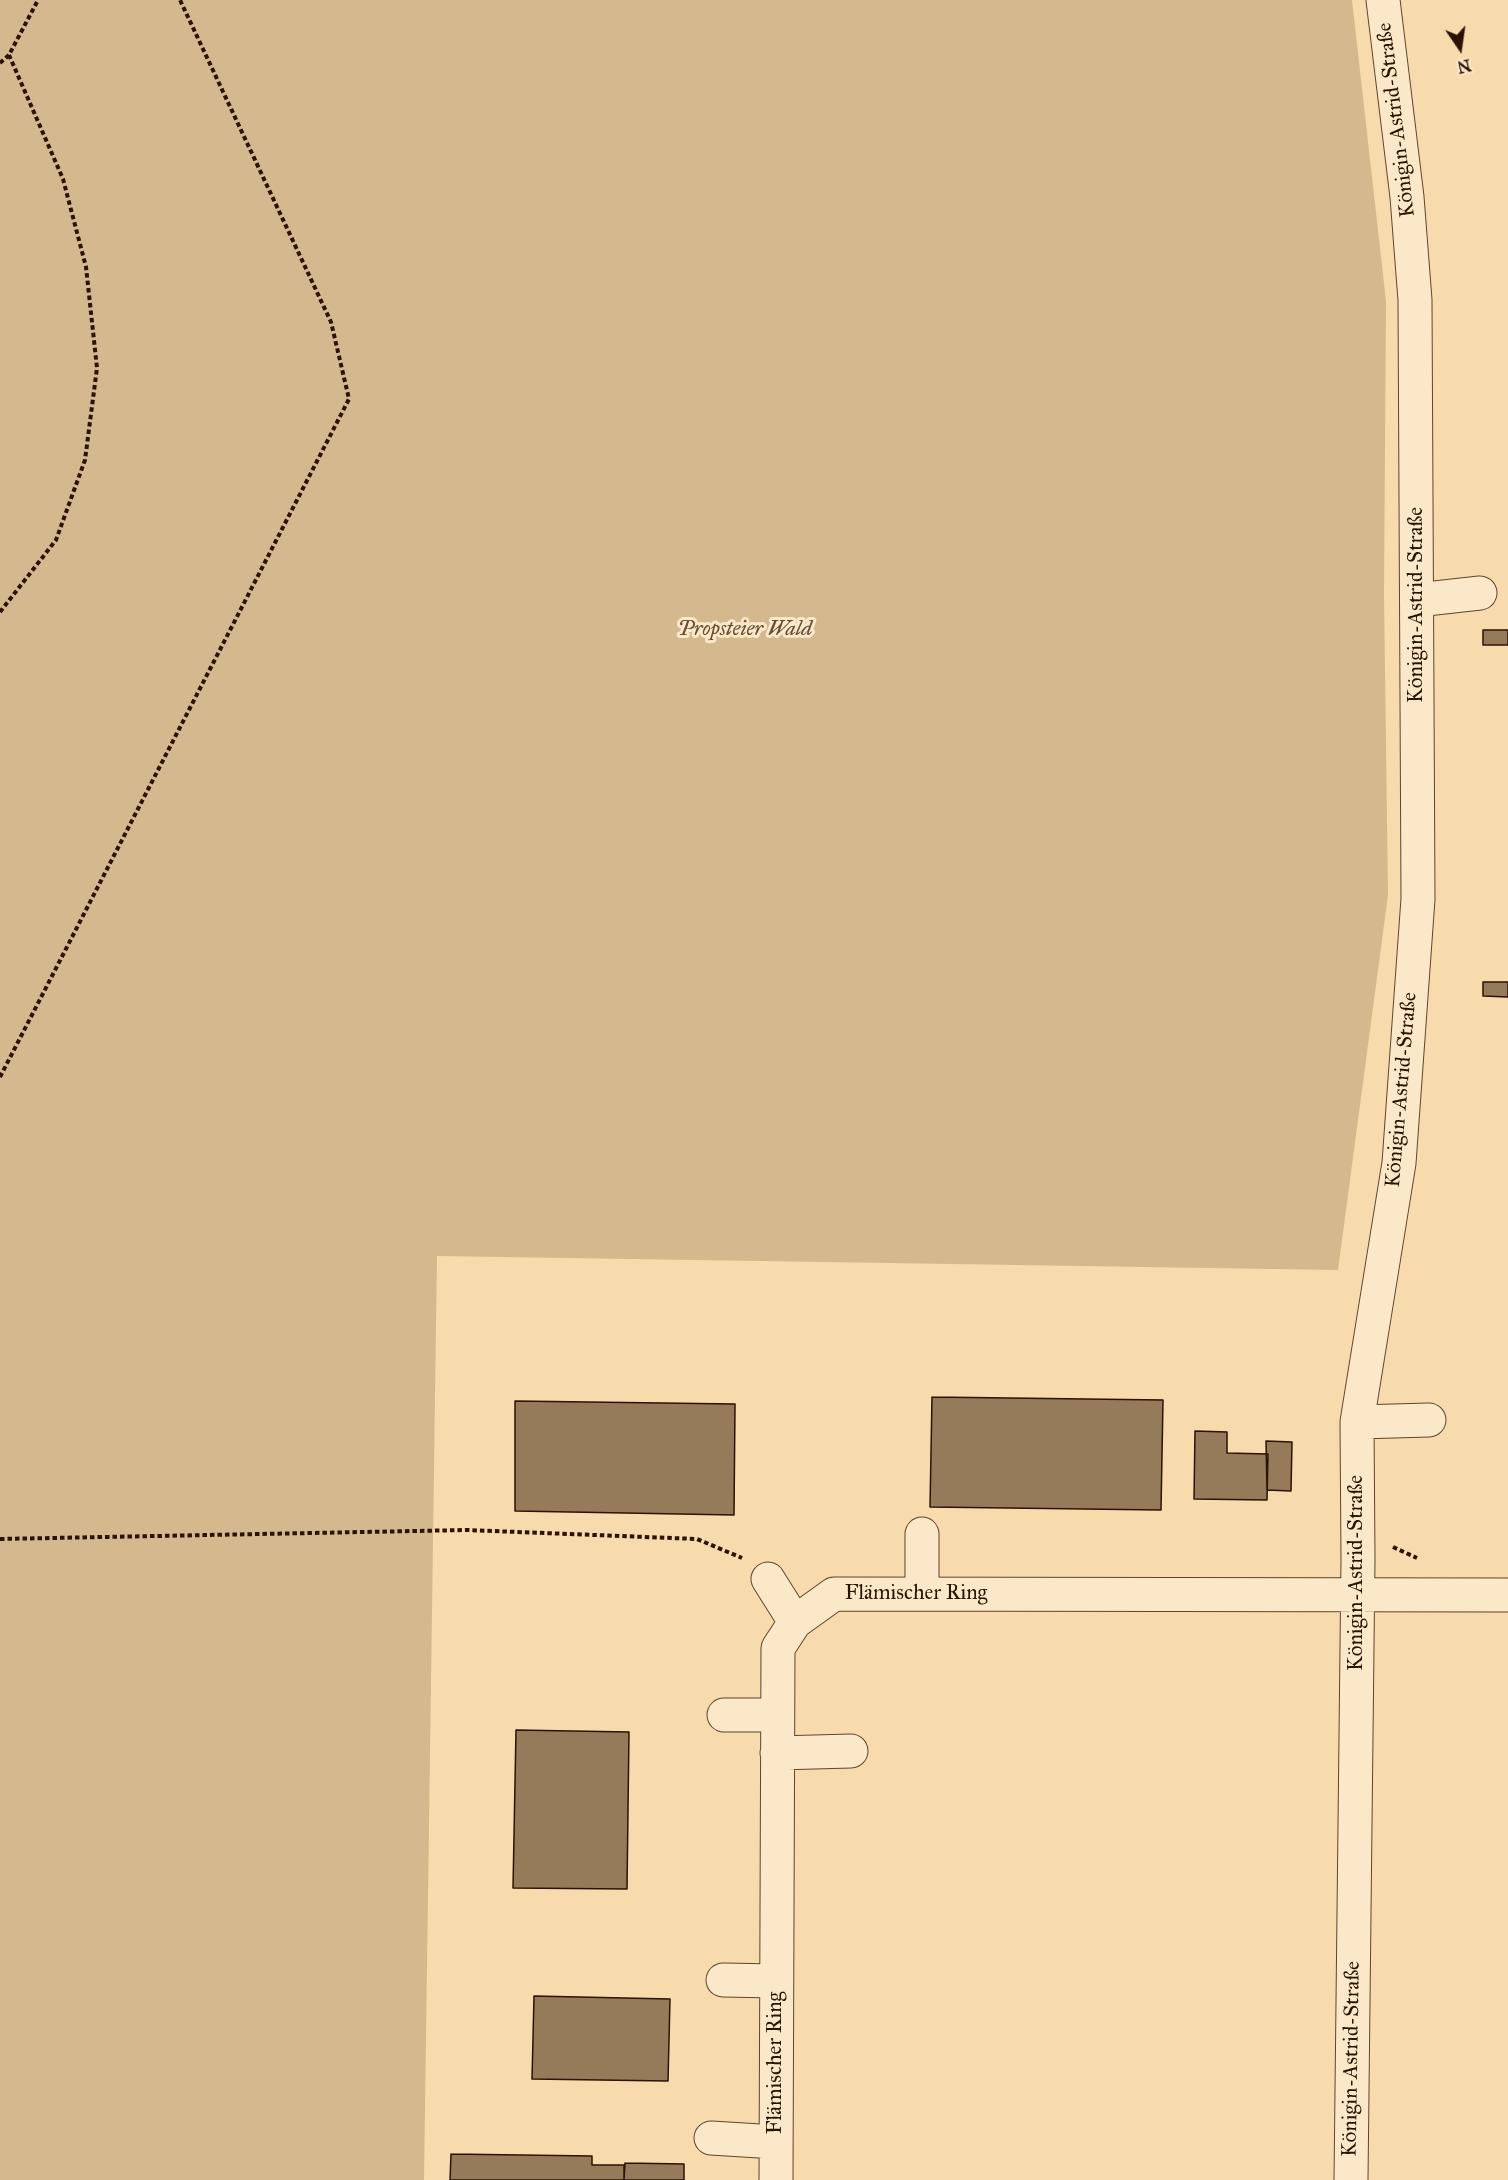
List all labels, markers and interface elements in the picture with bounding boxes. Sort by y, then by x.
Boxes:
north arrow [1430,18,1490,78]
street label: Königin-Astrid-Straße [1373,21,1421,219]
text: N [1455,55,1473,77]
street label: Königin-Astrid-Straße [1404,507,1430,703]
park label: Propsteier Wald [678,617,812,643]
street label: Königin-Astrid-Straße [1381,991,1423,1189]
street label: Königin-Astrid-Straße [1344,1475,1370,1671]
street label: Flämischer Ring [845,1581,987,1607]
street label: Königin-Astrid-Straße [1338,1961,1366,2157]
street label: Flämischer Ring [763,1992,789,2134]

